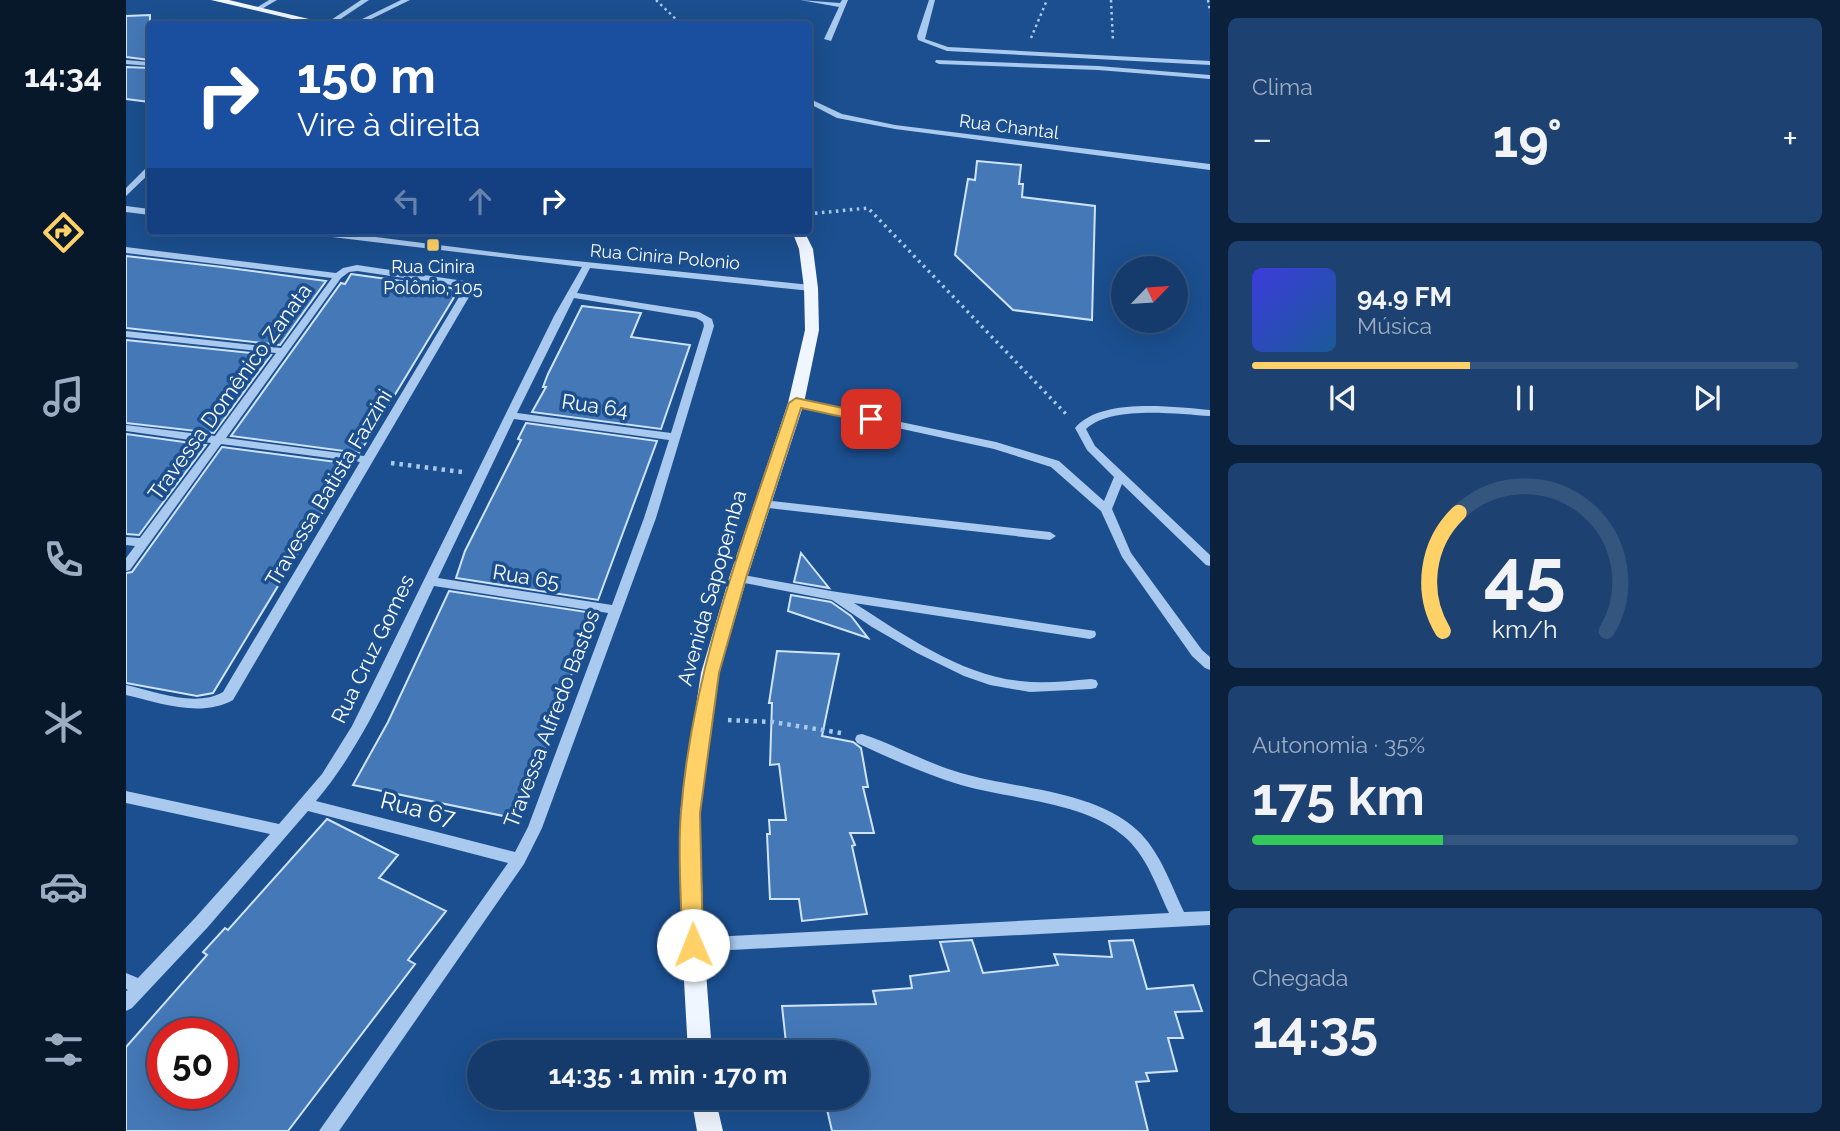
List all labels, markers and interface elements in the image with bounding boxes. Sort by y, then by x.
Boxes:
text: 150 m [297,47,436,104]
icon: right [182,49,273,140]
text: 14:34 [24,57,102,94]
text: Clima [1252,73,1313,100]
text: Vire à direita [297,106,480,143]
text: 19° [1493,108,1562,169]
street label: Rua Chantal [958,110,1060,143]
text: − [1252,116,1272,161]
text: + [1782,116,1798,161]
icon: left [388,182,426,220]
icon: ahead [461,182,499,220]
icon: right [534,182,572,220]
icon: directions [39,208,88,257]
marker: Rua Cinira Polônio, 105 [425,237,441,253]
street label: Rua Cinira Polonio [589,239,741,274]
place label: Rua Cinira Polônio, 105 [383,256,483,298]
north arrow [1111,256,1188,332]
map controls [1111,256,1188,333]
street label: Travessa Domênico Zanata [143,279,317,505]
text: 94.9 FM [1357,282,1452,312]
text: Música [1357,312,1432,339]
icon: music [39,372,88,421]
icon: previous [1324,379,1362,417]
icon: pause [1506,379,1544,417]
icon: next [1688,379,1726,417]
street label: Travessa Batista Fazzini [260,385,397,591]
street label: Rua 64 [560,388,630,423]
pin [841,389,901,449]
icon: arrive [852,400,890,438]
street label: Avenida Sapopemba [672,487,751,688]
text: 45 [1484,534,1566,619]
icon: phone [39,535,88,584]
street label: Rua 65 [491,559,561,594]
street label: Rua Cruz Gomes [326,570,419,727]
street label: Travessa Alfredo Bastos [498,606,605,831]
text: km/h [1492,614,1558,644]
icon: climate [39,698,88,747]
text: Autonomia · 35% [1252,731,1425,758]
text: 175 km [1252,766,1425,827]
street label: Rua 67 [378,785,459,832]
icon: car [39,862,88,911]
position arrow [656,908,730,982]
text: Chegada [1252,964,1348,991]
text: 14:35 [1252,999,1378,1060]
speed limit sign: 50 [147,1018,238,1109]
icon: filters [39,1025,88,1074]
text: 14:35 · 1 min · 170 m [548,1060,788,1090]

